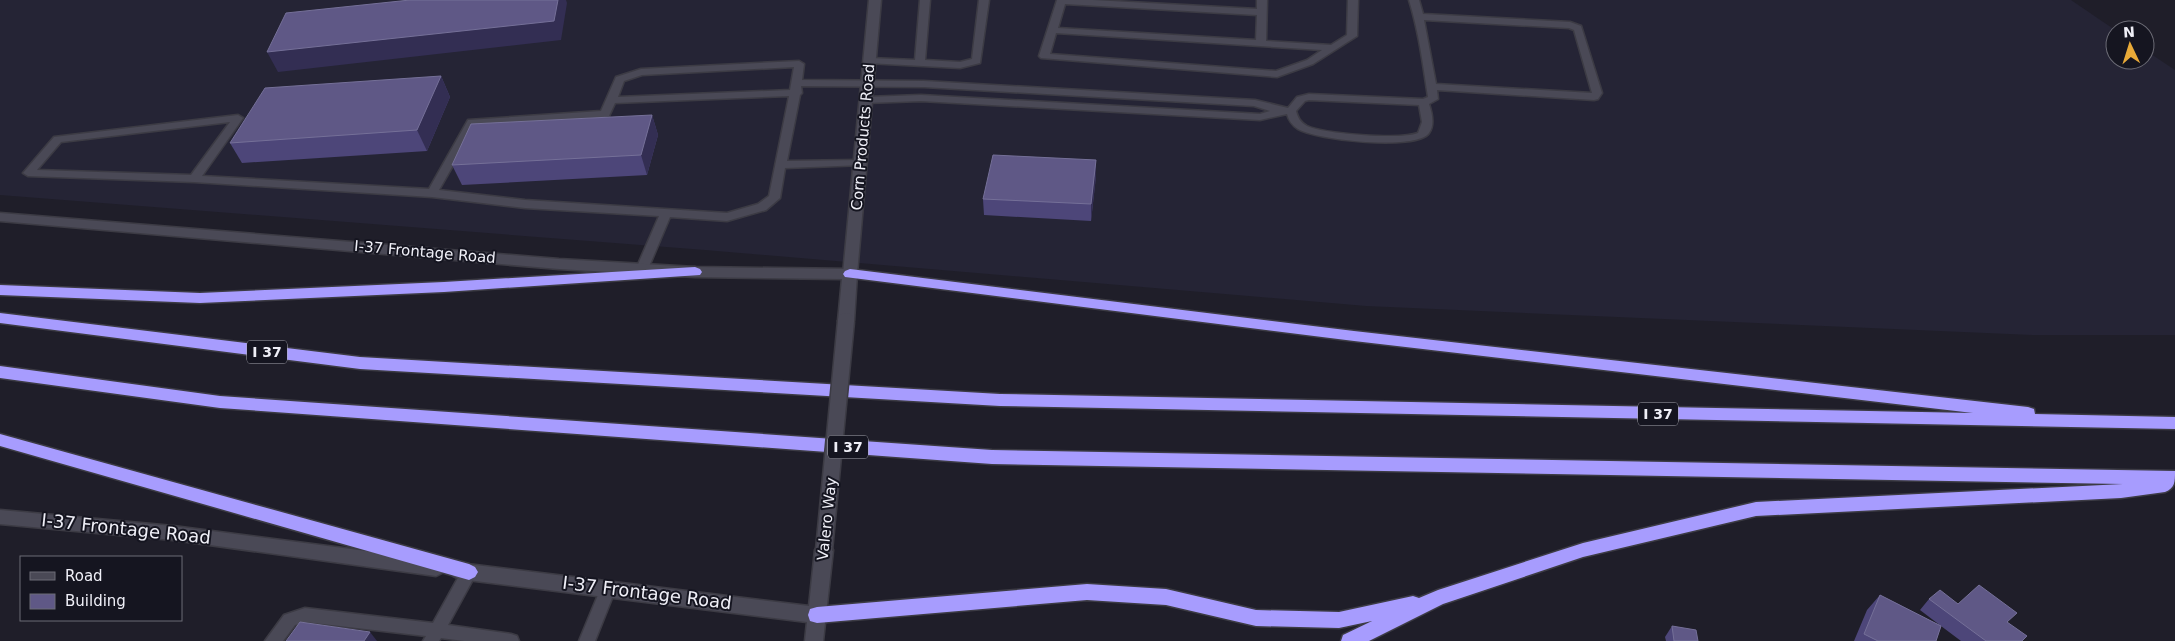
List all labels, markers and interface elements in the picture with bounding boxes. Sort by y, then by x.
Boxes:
north arrow [2105,20,2155,70]
text: N [2123,24,2135,40]
street label: Corn Products Road [848,63,878,211]
street label: I-37 Frontage Road [353,237,497,267]
road number: I 37 [247,341,287,364]
road number: I 37 [1638,402,1678,426]
road number: I 37 [828,436,868,458]
street label: Valero Way [814,476,840,561]
street label: I-37 Frontage Road [40,509,212,548]
legend [20,556,182,621]
text: Road [65,567,103,585]
street label: I-37 Frontage Road [561,572,733,613]
text: Building [65,592,126,610]

